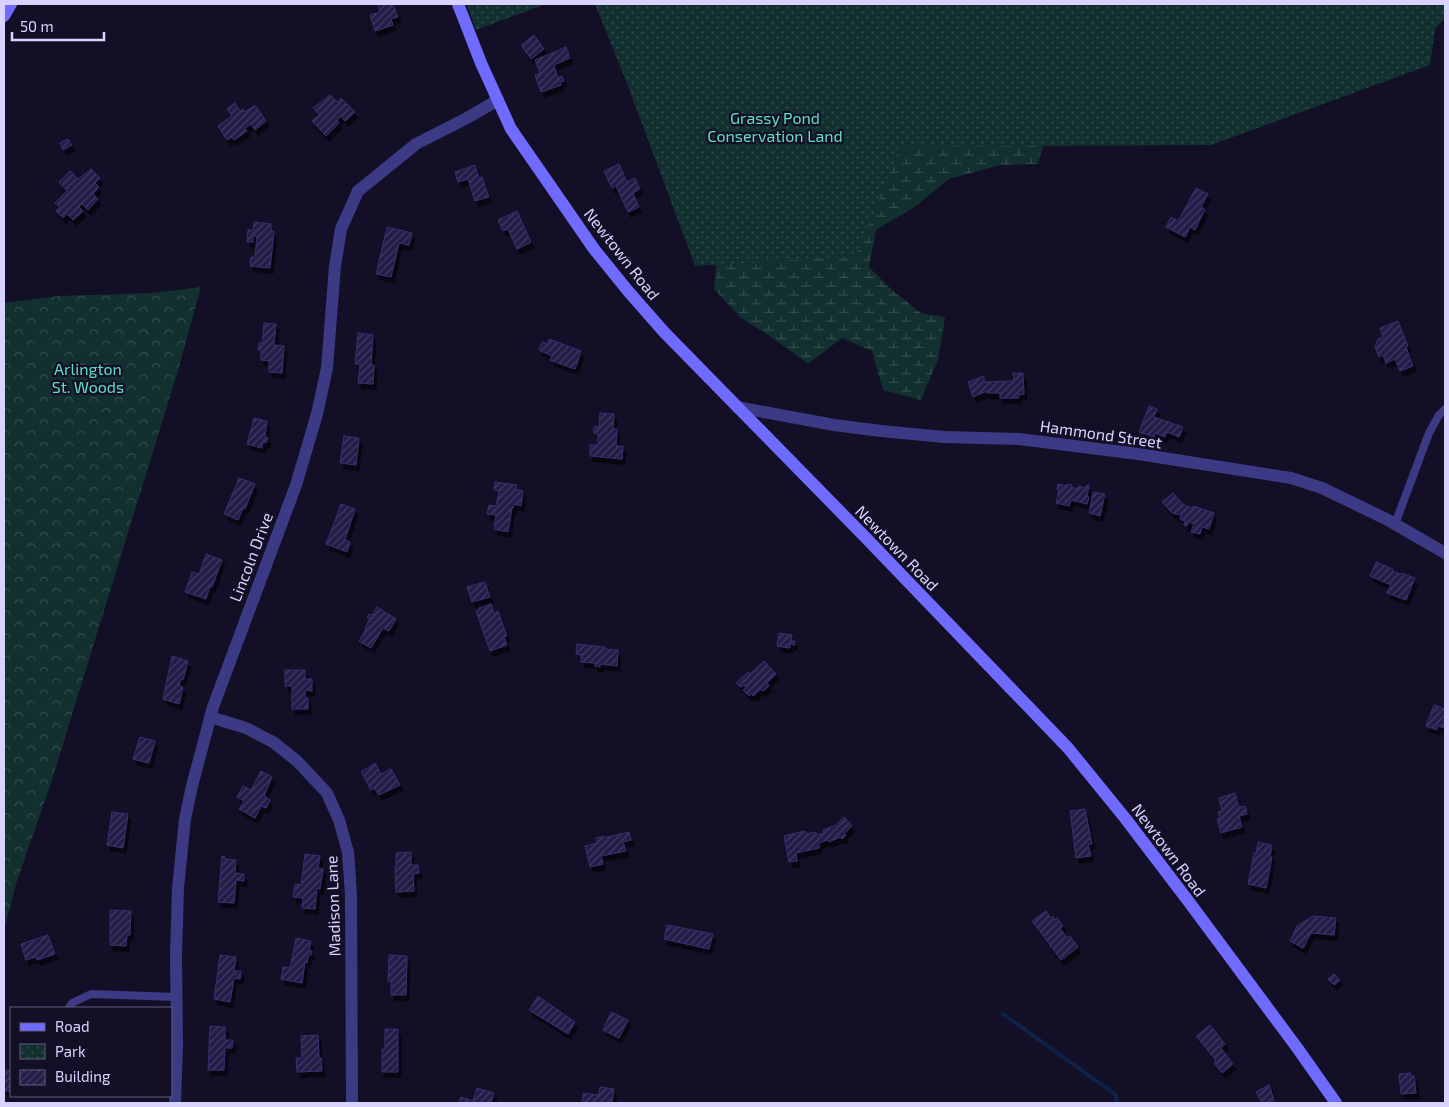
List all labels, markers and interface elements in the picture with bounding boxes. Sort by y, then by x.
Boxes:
scale bar [12,10,105,42]
text: 50 m [20,17,54,35]
park label: Grassy Pond Conservation Land [707,108,843,145]
street label: Newtown Road [581,204,664,303]
park label: Arlington St. Woods [52,359,124,396]
street label: Hammond Street [1039,416,1163,451]
street label: Newtown Road [852,501,943,594]
street label: Lincoln Drive [225,510,276,604]
street label: Newtown Road [1128,800,1210,900]
street label: Madison Lane [321,855,344,957]
legend [10,1007,172,1097]
text: Road [55,1017,90,1035]
text: Park [55,1042,86,1060]
text: Building [55,1067,111,1085]

